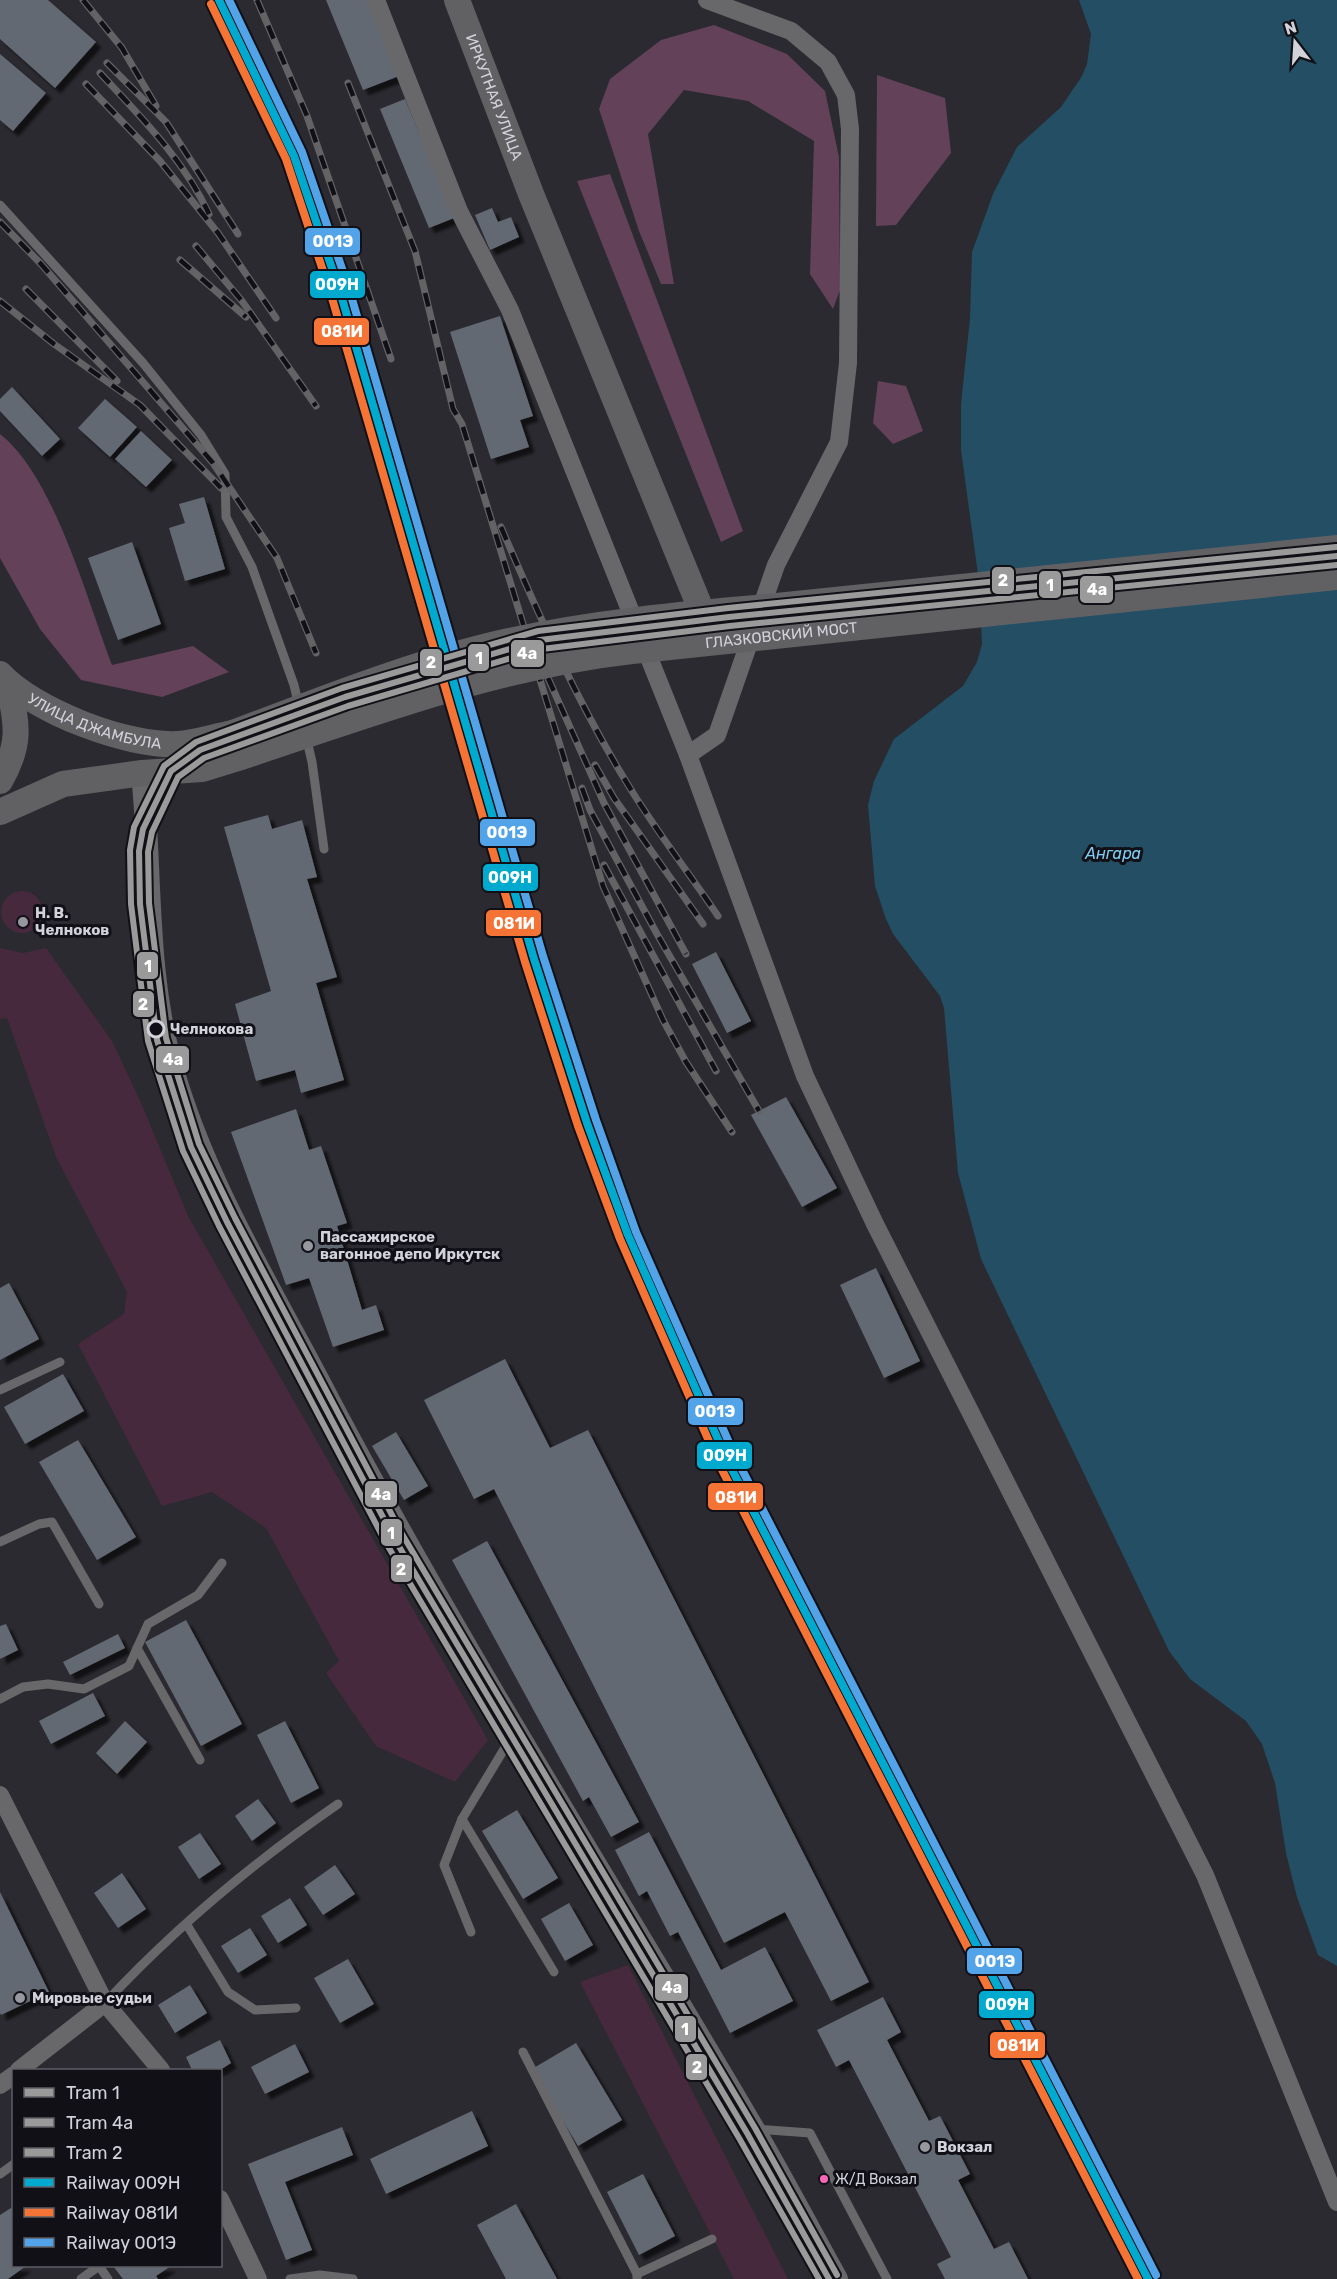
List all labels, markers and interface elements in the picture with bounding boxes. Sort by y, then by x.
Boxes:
north arrow [1265,12,1325,72]
text: N [1282,17,1299,39]
street label: ИРКУТНАЯ УЛИЦА [462,32,526,163]
line badge: 001Э [304,227,361,256]
text: 001Э [313,232,353,251]
line badge: 009Н [309,270,366,299]
text: 009Н [315,275,359,294]
line badge: 081И [313,317,370,346]
text: 081И [321,322,363,341]
line badge: 2 [991,566,1015,595]
line badge: 1 [1038,570,1062,599]
text: 2 [998,571,1008,590]
line badge: 4a [1079,575,1114,604]
text: 1 [1046,576,1054,595]
text: 4a [1087,580,1107,599]
street label: ГЛАЗКОВСКИЙ МОСТ [704,618,859,652]
line badge: 4a [510,639,545,668]
line badge: 1 [467,643,490,672]
text: 4a [517,644,537,663]
line badge: 2 [419,648,443,677]
text: 1 [475,649,483,668]
text: 2 [426,653,436,672]
street label: УЛИЦА ДЖАМБУЛА [24,690,162,753]
line badge: 001Э [479,818,536,847]
text: 001Э [487,823,527,842]
water label: Ангара [1084,844,1141,863]
line badge: 009Н [482,863,539,892]
text: 009Н [488,868,532,887]
place label: Н. В. Челноков [35,904,109,939]
line badge: 081И [485,909,542,937]
text: 081И [493,914,535,933]
marker: Н. В. Челноков [16,915,30,929]
line badge: 1 [136,951,159,980]
text: 1 [144,957,152,976]
line badge: 2 [132,990,155,1018]
text: 2 [138,995,148,1014]
marker: Челнокова [147,1020,165,1038]
place label: Челнокова [170,1020,253,1038]
line badge: 4a [155,1045,190,1074]
text: 4a [163,1050,183,1069]
place label: Пассажирское вагонное депо Иркутск [320,1228,500,1263]
marker: Пассажирское вагонное депо Иркутск [301,1239,315,1253]
line badge: 001Э [687,1397,744,1426]
text: 001Э [695,1402,735,1421]
line badge: 009Н [696,1441,753,1470]
text: 009Н [703,1446,747,1465]
line badge: 4a [364,1480,398,1508]
line badge: 081И [707,1482,764,1511]
text: 4a [371,1485,391,1504]
text: 081И [715,1488,757,1507]
line badge: 1 [380,1518,403,1547]
text: 1 [387,1524,395,1543]
line badge: 2 [390,1554,413,1583]
text: 2 [396,1560,406,1579]
line badge: 001Э [966,1947,1023,1975]
text: 001Э [975,1952,1015,1971]
line badge: 4a [654,1973,689,2002]
text: 4a [662,1978,682,1997]
place label: Мировые судьи [32,1989,152,2007]
line badge: 009Н [978,1990,1035,2019]
marker: Мировые судьи [13,1991,27,2005]
text: 009Н [985,1995,1029,2014]
line badge: 1 [674,2015,697,2043]
text: 1 [681,2020,689,2039]
line badge: 081И [989,2031,1046,2059]
text: 081И [997,2036,1039,2055]
line badge: 2 [685,2053,708,2081]
text: 2 [692,2058,702,2077]
legend [12,2069,222,2267]
text: Tram 1 [66,2082,120,2104]
text: Tram 4a [66,2112,133,2134]
place label: Вокзал [937,2138,992,2156]
marker: Вокзал [918,2140,932,2154]
text: Tram 2 [66,2142,123,2164]
place label: Ж/Д Вокзал [835,2171,917,2188]
text: Railway 009Н [66,2172,181,2194]
marker: Ж/Д Вокзал [818,2173,830,2185]
text: Railway 081И [66,2202,178,2224]
text: Railway 001Э [66,2232,176,2254]

